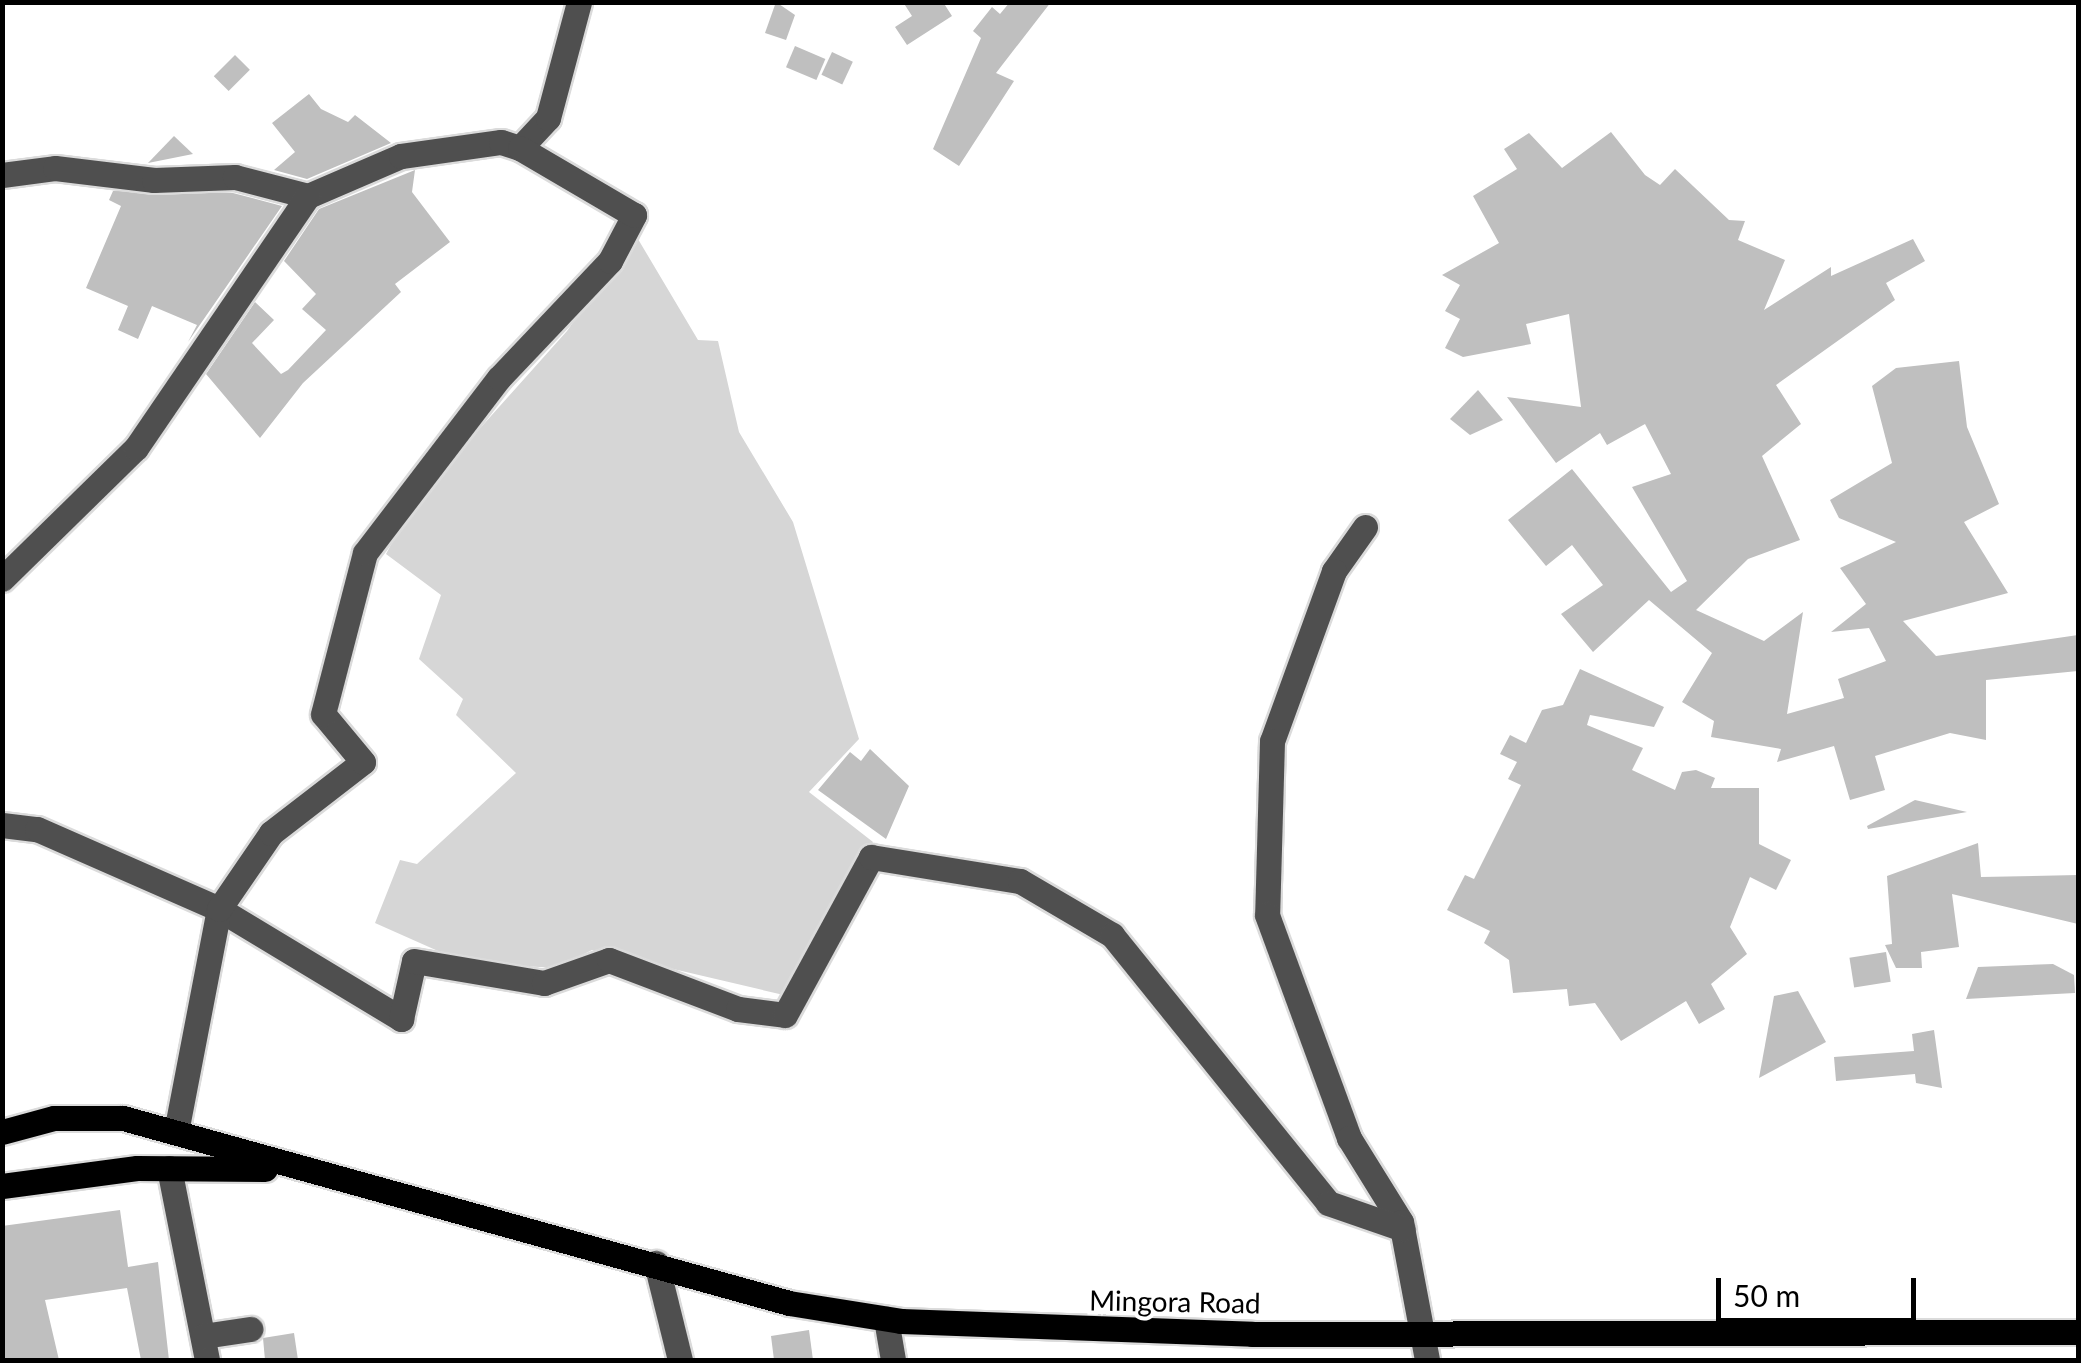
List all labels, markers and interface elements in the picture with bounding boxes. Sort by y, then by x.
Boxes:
scale bar [1721,1258,1921,1320]
text: 50 m [1733,1277,1800,1313]
street label: Mingora Road [1089,1283,1261,1319]

